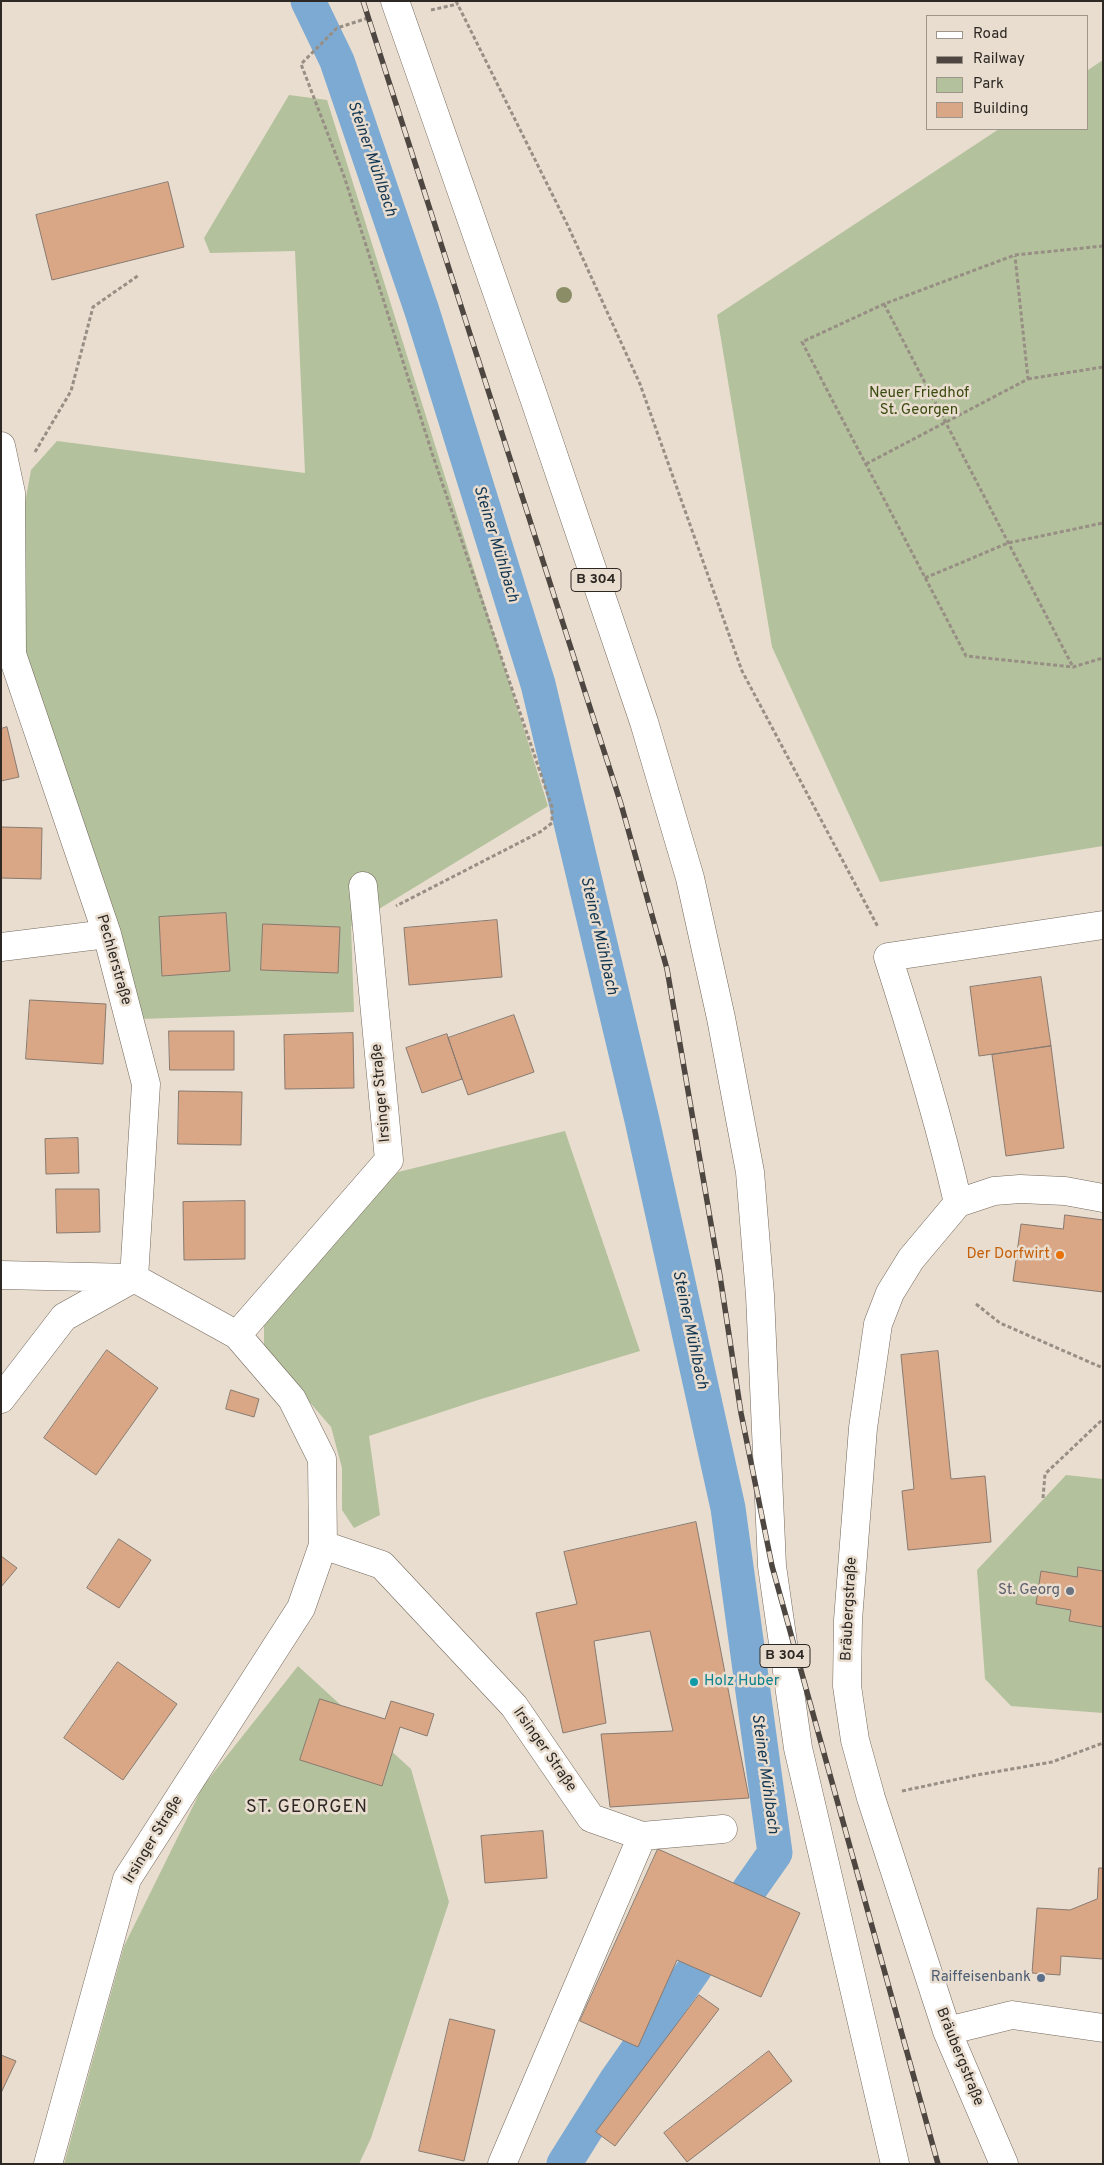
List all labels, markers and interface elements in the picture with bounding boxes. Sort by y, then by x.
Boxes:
legend [926,15,1089,130]
text: Road [973,25,1008,44]
text: Railway [973,50,1025,69]
text: Park [973,75,1004,94]
water label: Steiner Mühlbach [342,99,400,219]
text: Building [973,100,1028,119]
park label: Neuer Friedhof St. Georgen [869,385,969,420]
water label: Steiner Mühlbach [468,483,522,605]
road number: B 304 [571,568,621,592]
water label: Steiner Mühlbach [575,875,621,997]
street label: Pechlerstraße [91,913,135,1007]
street label: Irsinger Straße [369,1043,395,1143]
place label: Der Dorfwirt [966,1246,1050,1264]
marker: Der Dorfwirt [1054,1249,1066,1261]
water label: Steiner Mühlbach [667,1269,711,1391]
street label: Bräubergstraße [838,1556,862,1662]
place label: St. Georg [998,1582,1060,1600]
marker: St. Georg [1064,1585,1076,1597]
road number: B 304 [760,1644,810,1668]
place label: Holz Huber [704,1673,780,1691]
marker: Holz Huber [688,1676,700,1688]
street label: Irsinger Straße [508,1704,580,1796]
water label: Steiner Mühlbach [746,1713,782,1835]
street label: Irsinger Straße [121,1793,187,1887]
district label: ST. GEORGEN [245,1797,369,1819]
place label: Raiffeisenbank [931,1969,1031,1987]
marker: Raiffeisenbank [1035,1972,1047,1984]
street label: Bräubergstraße [931,2005,987,2109]

